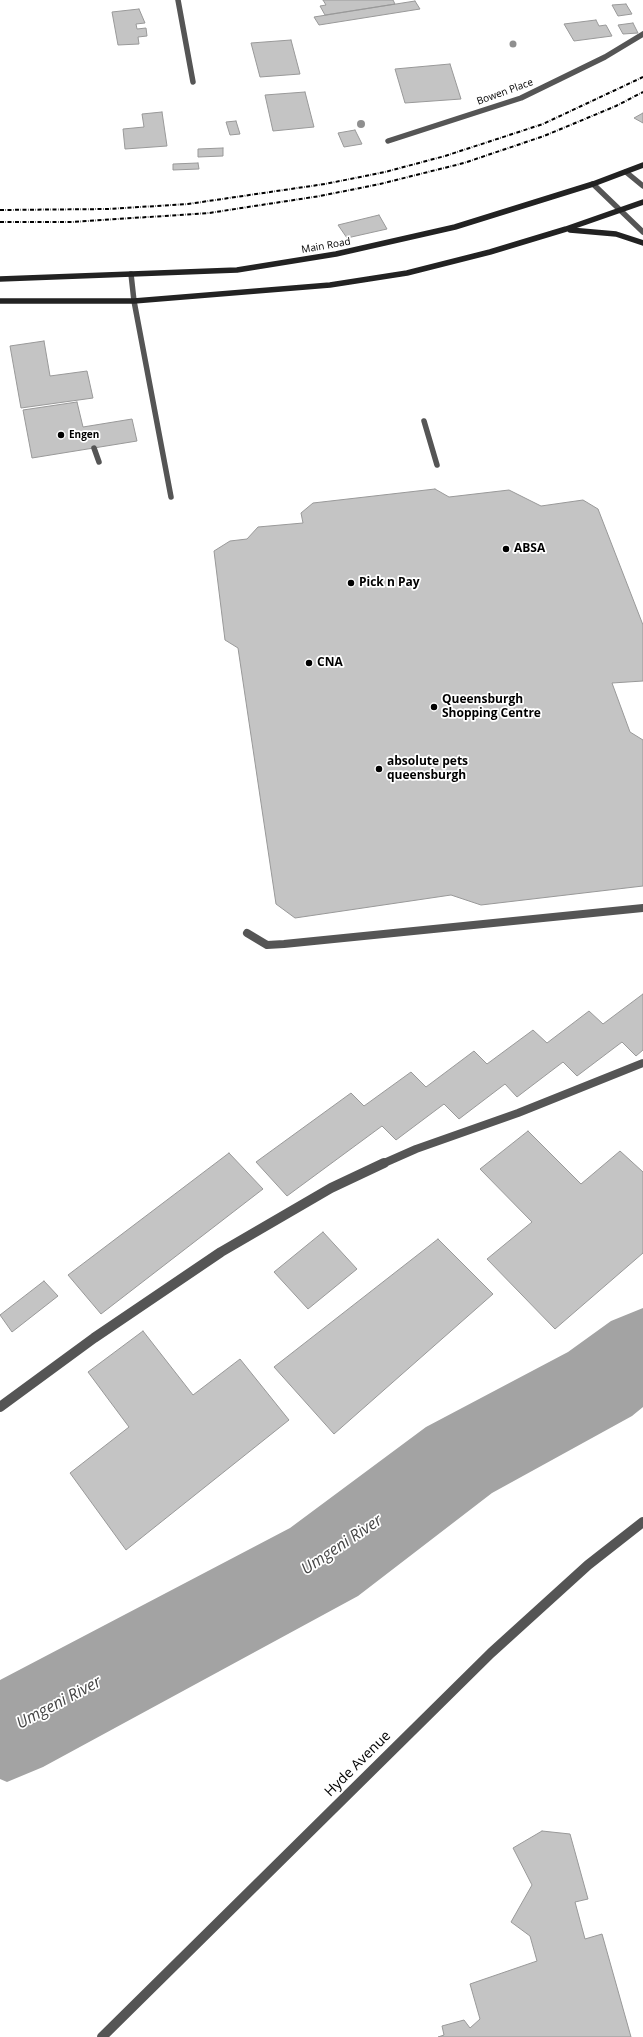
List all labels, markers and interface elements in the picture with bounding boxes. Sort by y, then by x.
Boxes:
street label: Bowen Place [475,76,535,108]
street label: Main Road [301,236,351,256]
place label: Engen [69,429,99,441]
marker: Engen [56,430,66,440]
place label: ABSA [514,542,545,556]
marker: ABSA [501,544,511,554]
place label: Pick n Pay [359,576,420,590]
marker: Pick n Pay [346,578,356,588]
place label: CNA [317,656,343,670]
marker: CNA [304,658,314,668]
place label: Queensburgh Shopping Centre [442,693,541,721]
marker: Queensburgh Shopping Centre [429,702,439,712]
place label: absolute pets queensburgh [387,755,468,783]
marker: absolute pets queensburgh [374,764,384,774]
water label: Umgeni River [298,1511,386,1579]
water label: Umgeni River [13,1673,105,1733]
street label: Hyde Avenue [322,1728,394,1800]

